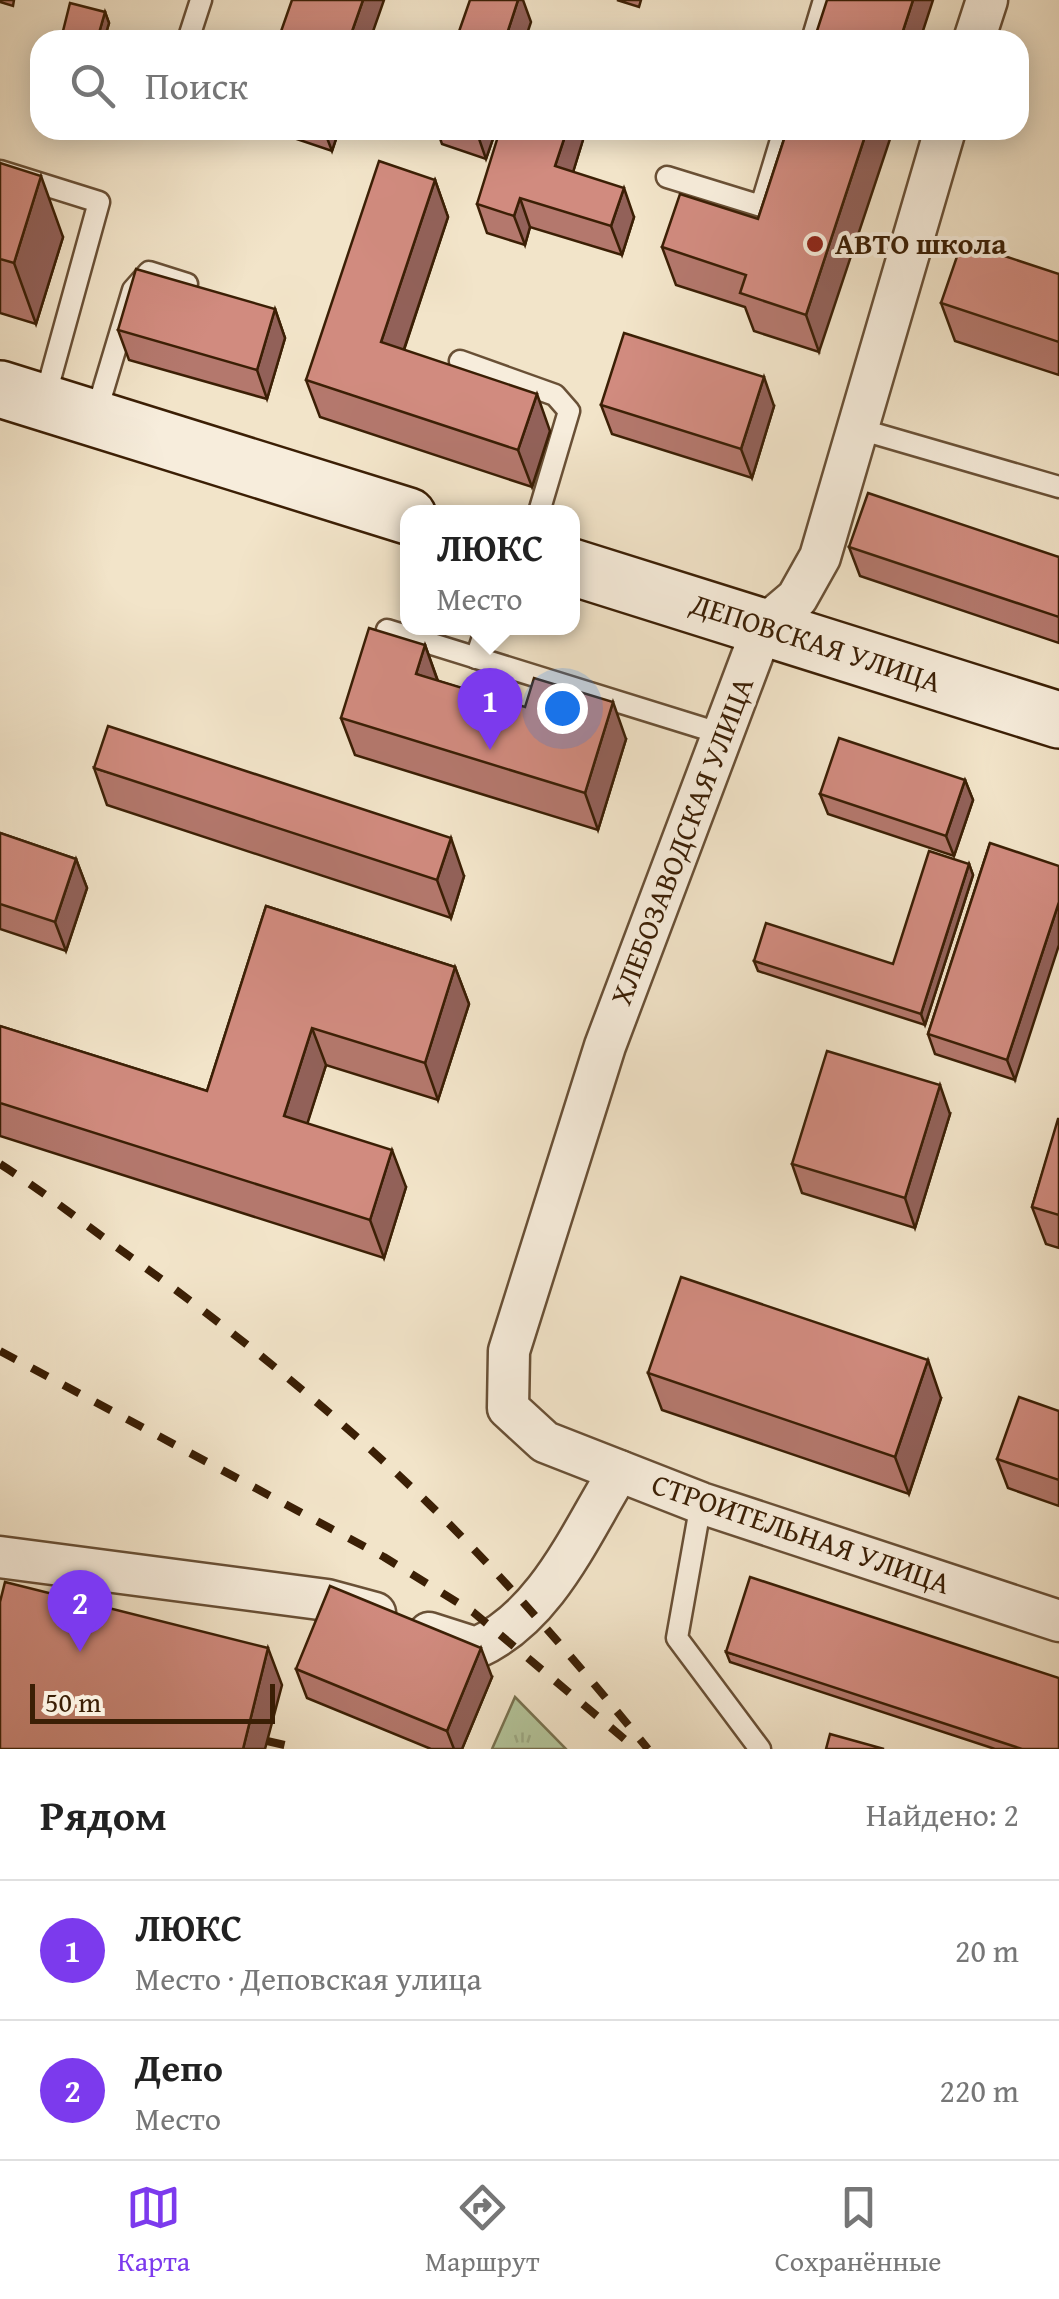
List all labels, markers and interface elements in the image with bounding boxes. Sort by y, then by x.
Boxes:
search box [30,30,1029,140]
text: Поиск [145,57,248,113]
icon: search [65,58,120,113]
place label: АВТО школа [835,221,1007,265]
marker: АВТО школа [804,233,826,255]
popup [400,505,580,635]
text: ЛЮКС [436,519,544,575]
text: Место [436,575,523,622]
street label: ДЕПОВСКАЯ УЛИЦА [684,580,947,703]
pin: 1 [458,668,522,750]
street label: ХЛЕБОЗАВОДСКАЯ УЛИЦА [598,670,764,1011]
your location [537,683,588,734]
street label: СТРОИТЕЛЬНАЯ УЛИЦА [646,1461,956,1605]
pin: 2 [48,1570,112,1652]
scale bar [30,1679,275,1724]
text: 50 m [45,1681,101,1722]
text: Рядом [40,1784,167,1845]
text: Найдено: 2 [866,1791,1019,1838]
text: ЛЮКС [135,1899,242,1955]
text: 1 [64,1927,81,1974]
text: 20 m [955,1927,1019,1974]
text: Место · Деповская улица [135,1955,482,2002]
text: Депо [135,2039,223,2095]
text: 2 [64,2067,81,2114]
text: 220 m [940,2067,1019,2114]
text: Место [135,2095,221,2142]
tab: Карта [118,2180,190,2281]
tab: Маршрут [425,2180,540,2281]
tab: Сохранённые [775,2180,941,2281]

